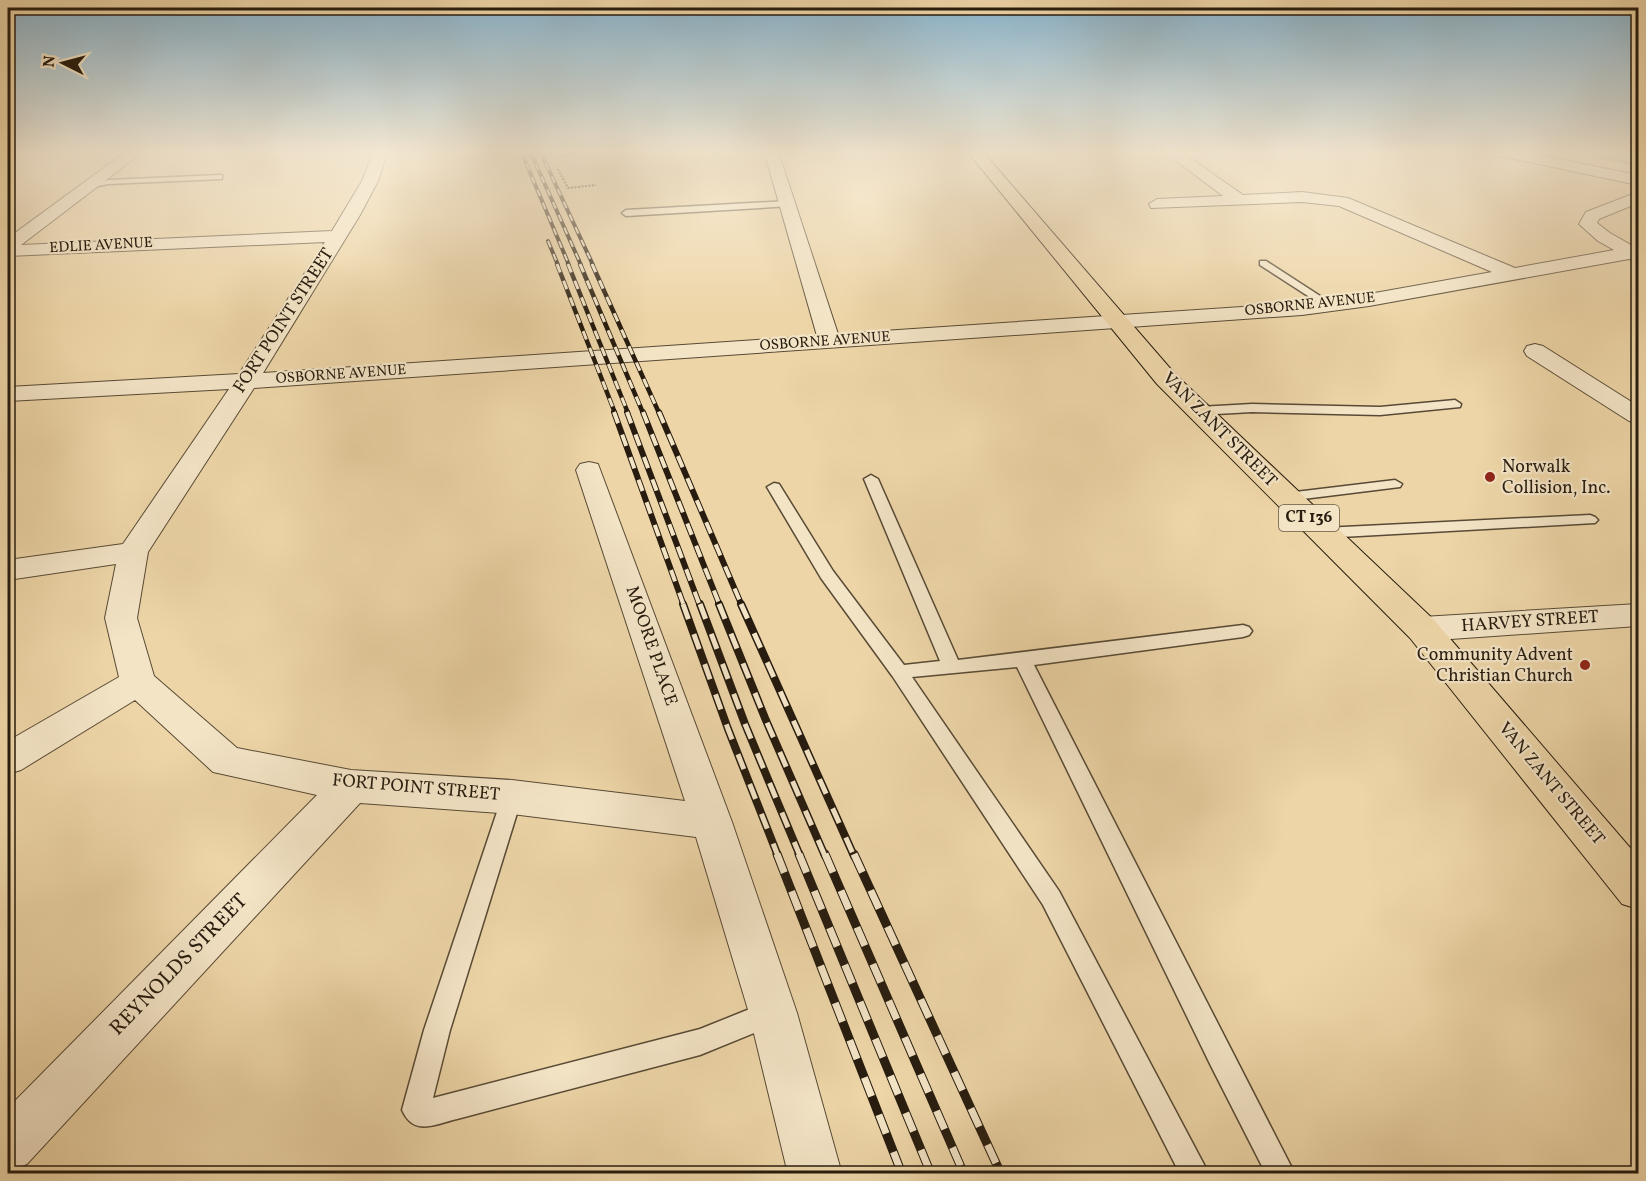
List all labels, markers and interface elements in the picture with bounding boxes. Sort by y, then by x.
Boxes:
north arrow [33,33,93,93]
text: N [39,54,62,69]
street label: EDLIE AVENUE [49,233,153,259]
street label: FORT POINT STREET [228,243,341,398]
street label: OSBORNE AVENUE [1244,288,1376,322]
street label: OSBORNE AVENUE [759,327,891,357]
street label: OSBORNE AVENUE [275,360,407,390]
street label: VAN ZANT STREET [1156,367,1283,494]
place label: Norwalk Collision, Inc. [1502,455,1610,501]
marker: Norwalk Collision, Inc. [1483,470,1497,484]
road number: CT 136 [1279,505,1339,531]
street label: MOORE PLACE [619,583,683,709]
street label: HARVEY STREET [1460,605,1600,639]
place label: Community Advent Christian Church [1417,643,1573,689]
marker: Community Advent Christian Church [1578,658,1592,672]
street label: VAN ZANT STREET [1492,717,1610,851]
street label: FORT POINT STREET [331,768,501,808]
street label: REYNOLDS STREET [103,887,255,1043]

